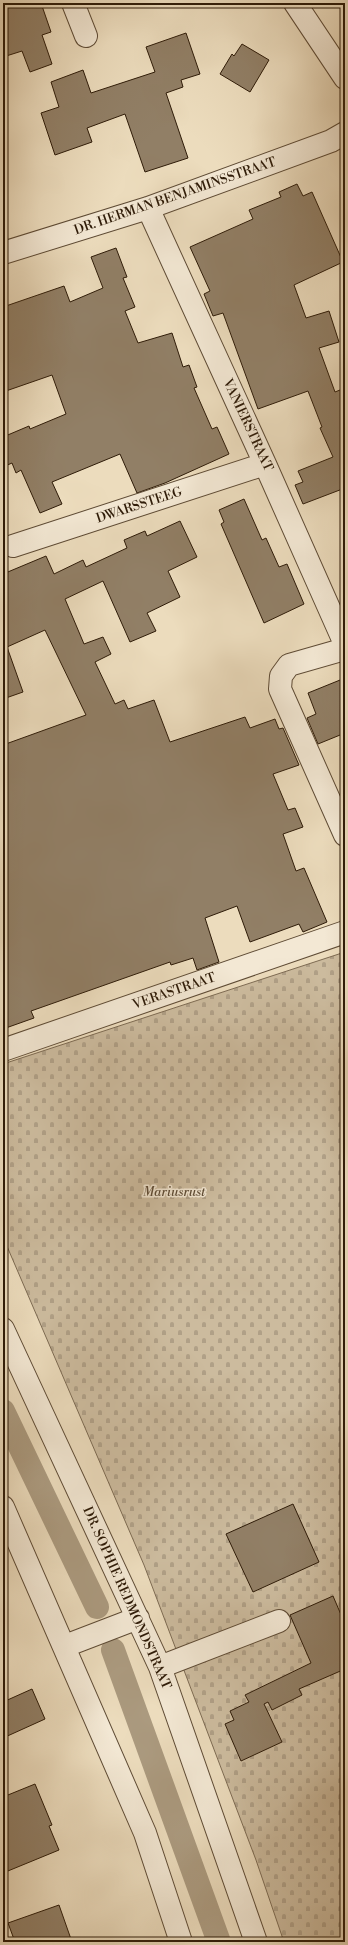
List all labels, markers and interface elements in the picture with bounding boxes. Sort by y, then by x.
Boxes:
street label: DR. HERMAN BENJAMINSSTRAAT [72,154,278,238]
street label: VANIERSTRAAT [219,375,276,474]
street label: DWARSSTEEG [94,483,184,526]
street label: VERASTRAAT [129,969,218,1013]
park label: Mariusrust [143,1184,206,1200]
street label: DR. SOPHIE REDMONDSTRAAT [79,1504,175,1692]

